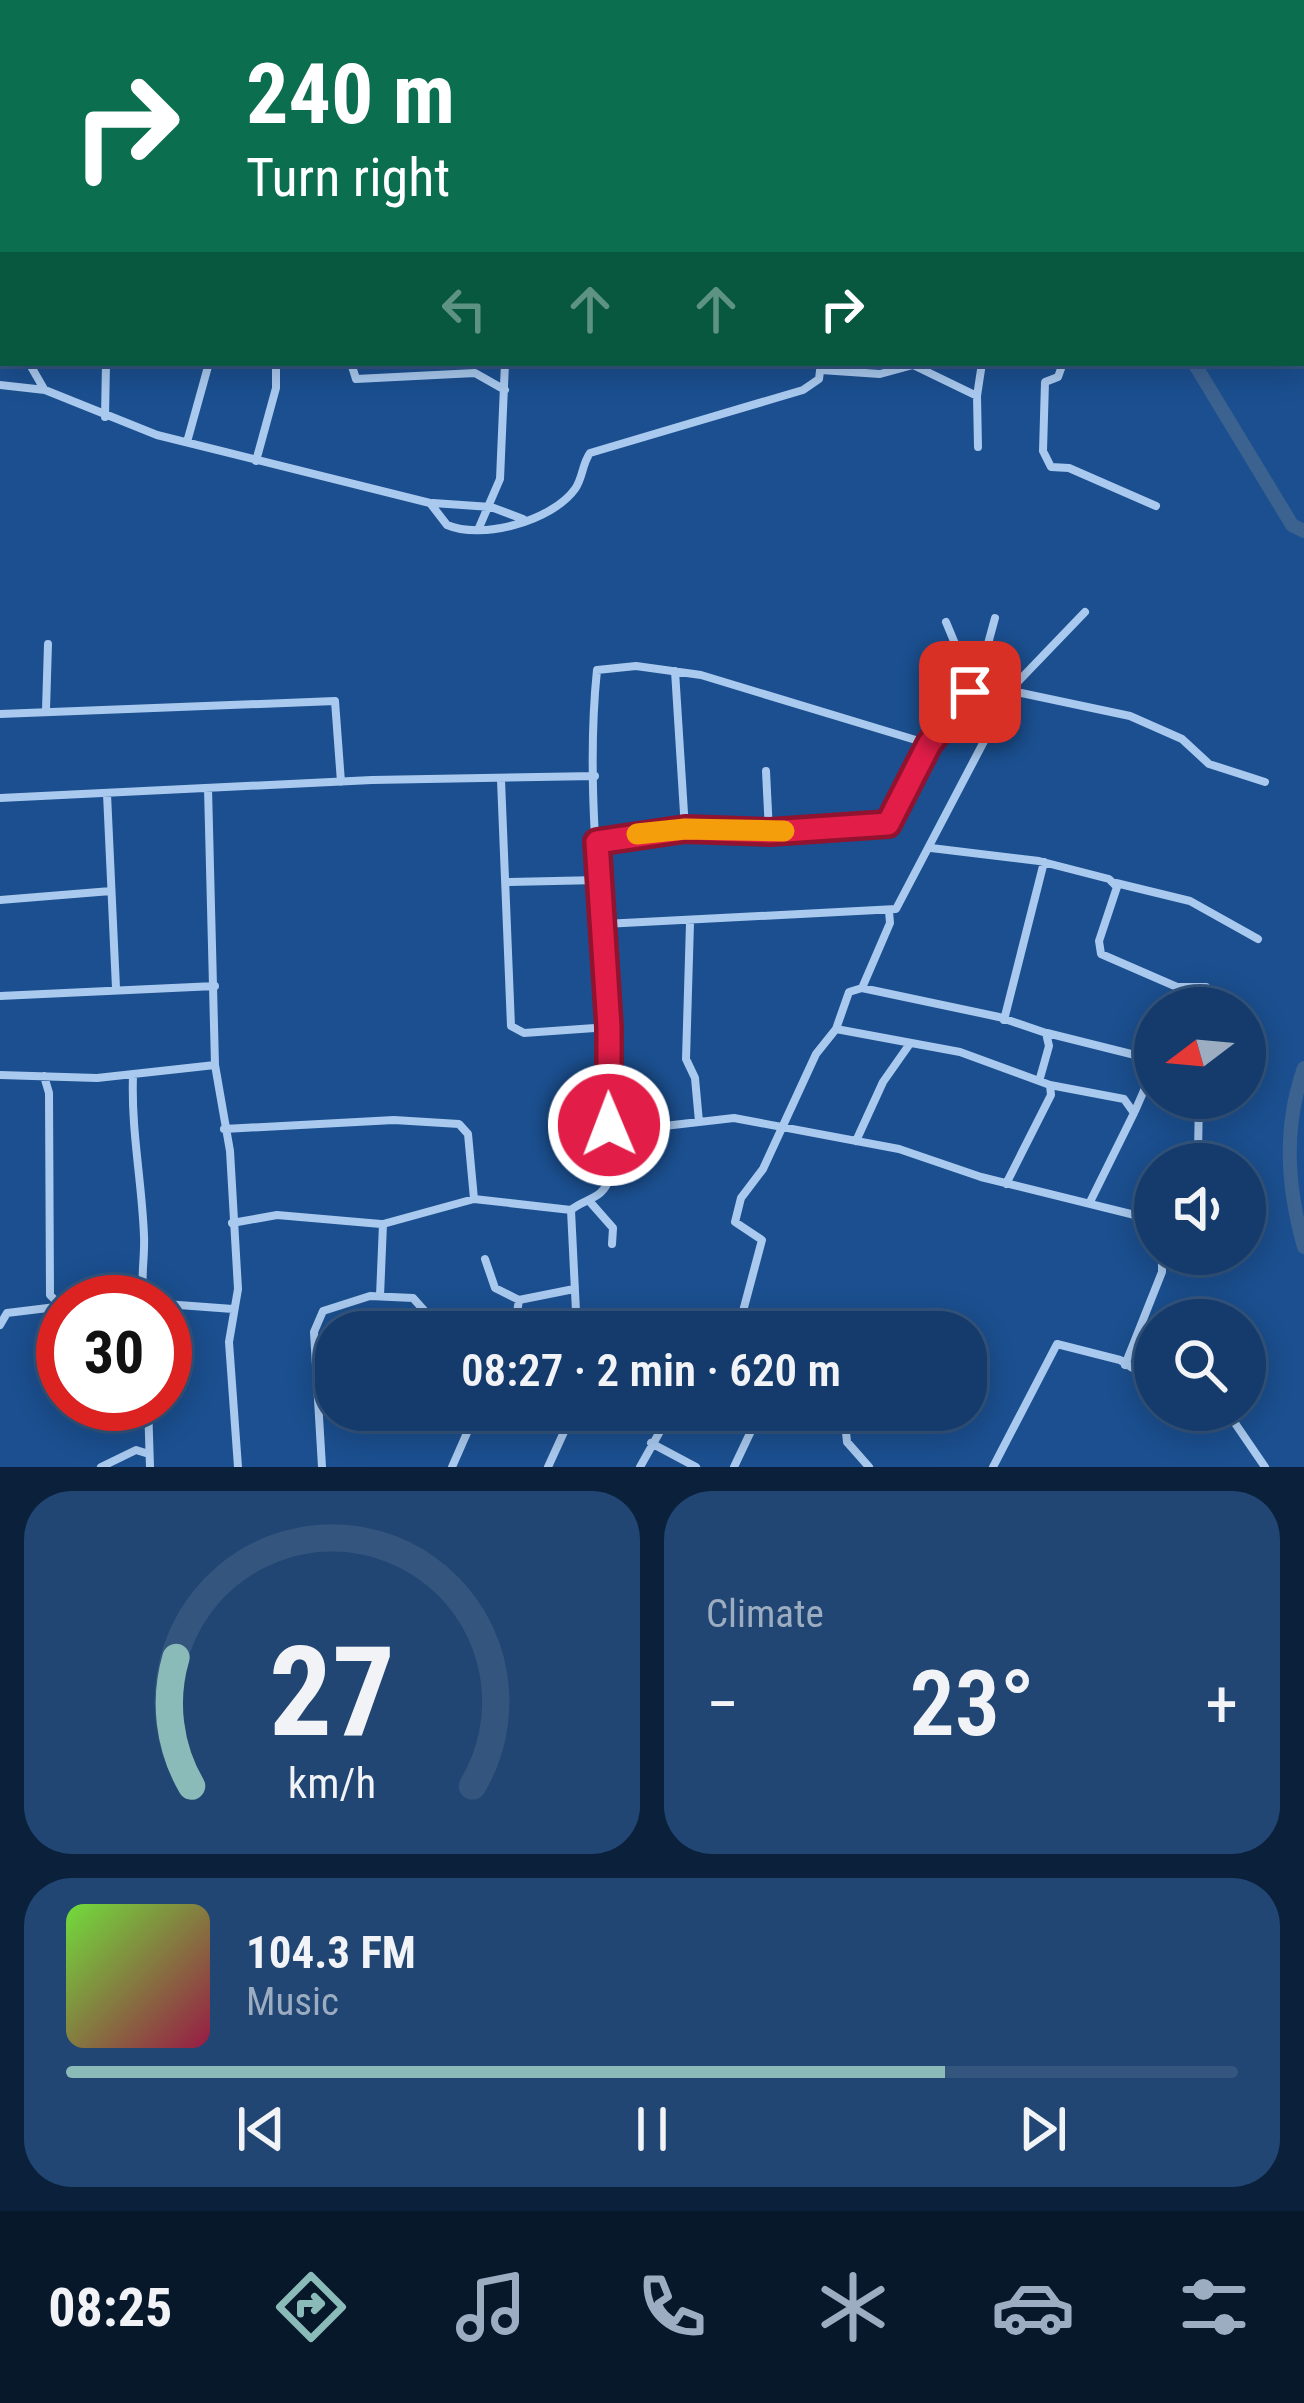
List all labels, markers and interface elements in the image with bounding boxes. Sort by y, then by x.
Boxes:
text: 240 m [246,45,455,144]
icon: right [48,48,204,204]
text: Turn right [246,146,450,209]
icon: left [431,276,497,342]
icon: ahead [557,276,623,342]
icon: ahead [683,276,749,342]
icon: right [809,276,875,342]
pin [919,641,1021,743]
icon: arrive [937,659,1003,725]
north arrow [1134,987,1266,1119]
map controls [1134,987,1266,1431]
position arrow [546,1062,672,1188]
button: sound [1134,1143,1266,1275]
speed limit sign: 30 [36,1275,192,1431]
button: search [1134,1299,1266,1431]
text: 08:27 · 2 min · 620 m [461,1344,841,1397]
text: Climate [706,1591,824,1637]
text: 27 [269,1619,395,1765]
text: 23° [909,1652,1035,1757]
text: − [706,1666,739,1743]
text: + [1205,1666,1238,1743]
text: km/h [288,1757,376,1807]
text: 104.3 FM [246,1926,416,1979]
text: Music [246,1979,339,2025]
icon: previous [228,2096,294,2162]
icon: pause [619,2096,685,2162]
icon: next [1010,2096,1076,2162]
icon: directions [269,2265,353,2349]
icon: music [449,2265,533,2349]
icon: phone [630,2265,714,2349]
icon: climate [811,2265,895,2349]
icon: car [991,2265,1075,2349]
icon: filters [1172,2265,1256,2349]
text: 08:25 [48,2276,172,2339]

